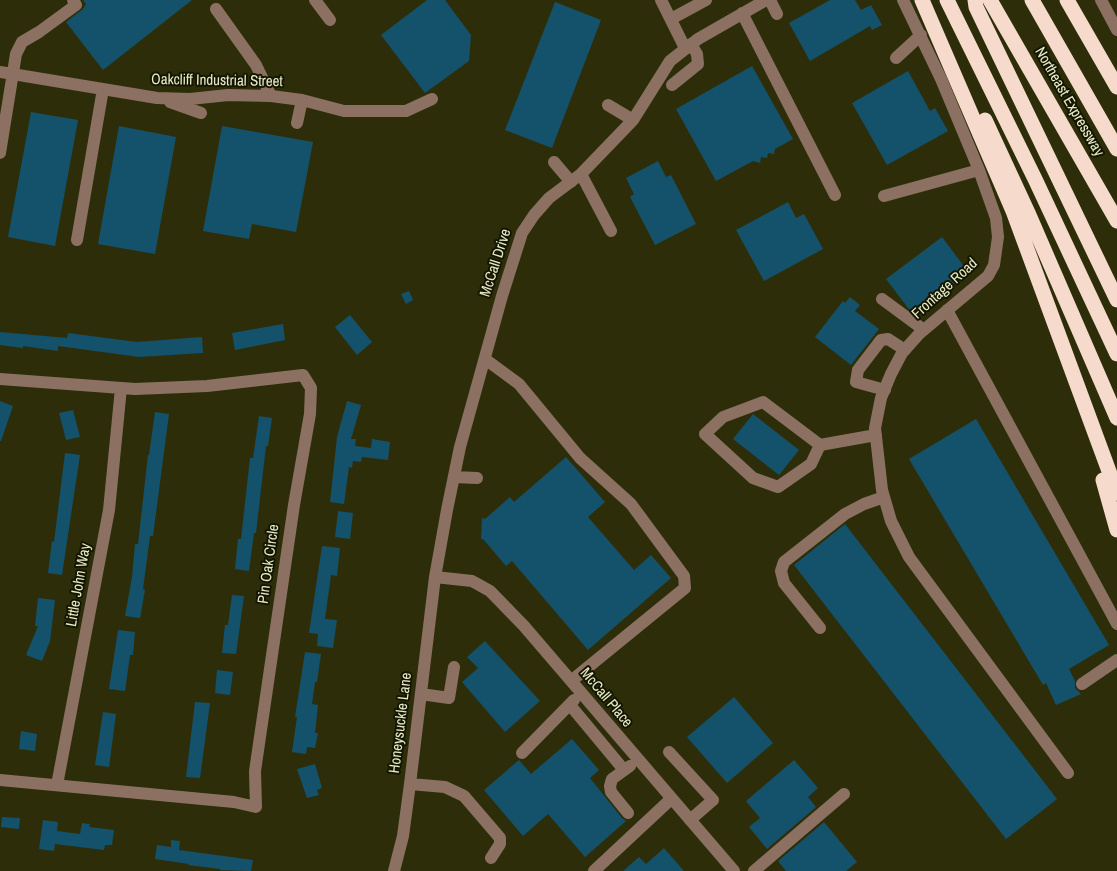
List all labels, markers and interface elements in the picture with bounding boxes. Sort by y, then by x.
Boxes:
street label: Northeast Expressway [1030,44,1108,160]
street label: Oakcliff Industrial Street [151,71,283,91]
street label: McCall Drive [477,227,515,299]
street label: Frontage Road [908,255,982,323]
street label: Pin Oak Circle [255,523,283,605]
street label: Little John Way [63,542,95,628]
street label: McCall Place [576,665,636,731]
street label: Honeysuckle Lane [386,672,416,774]

